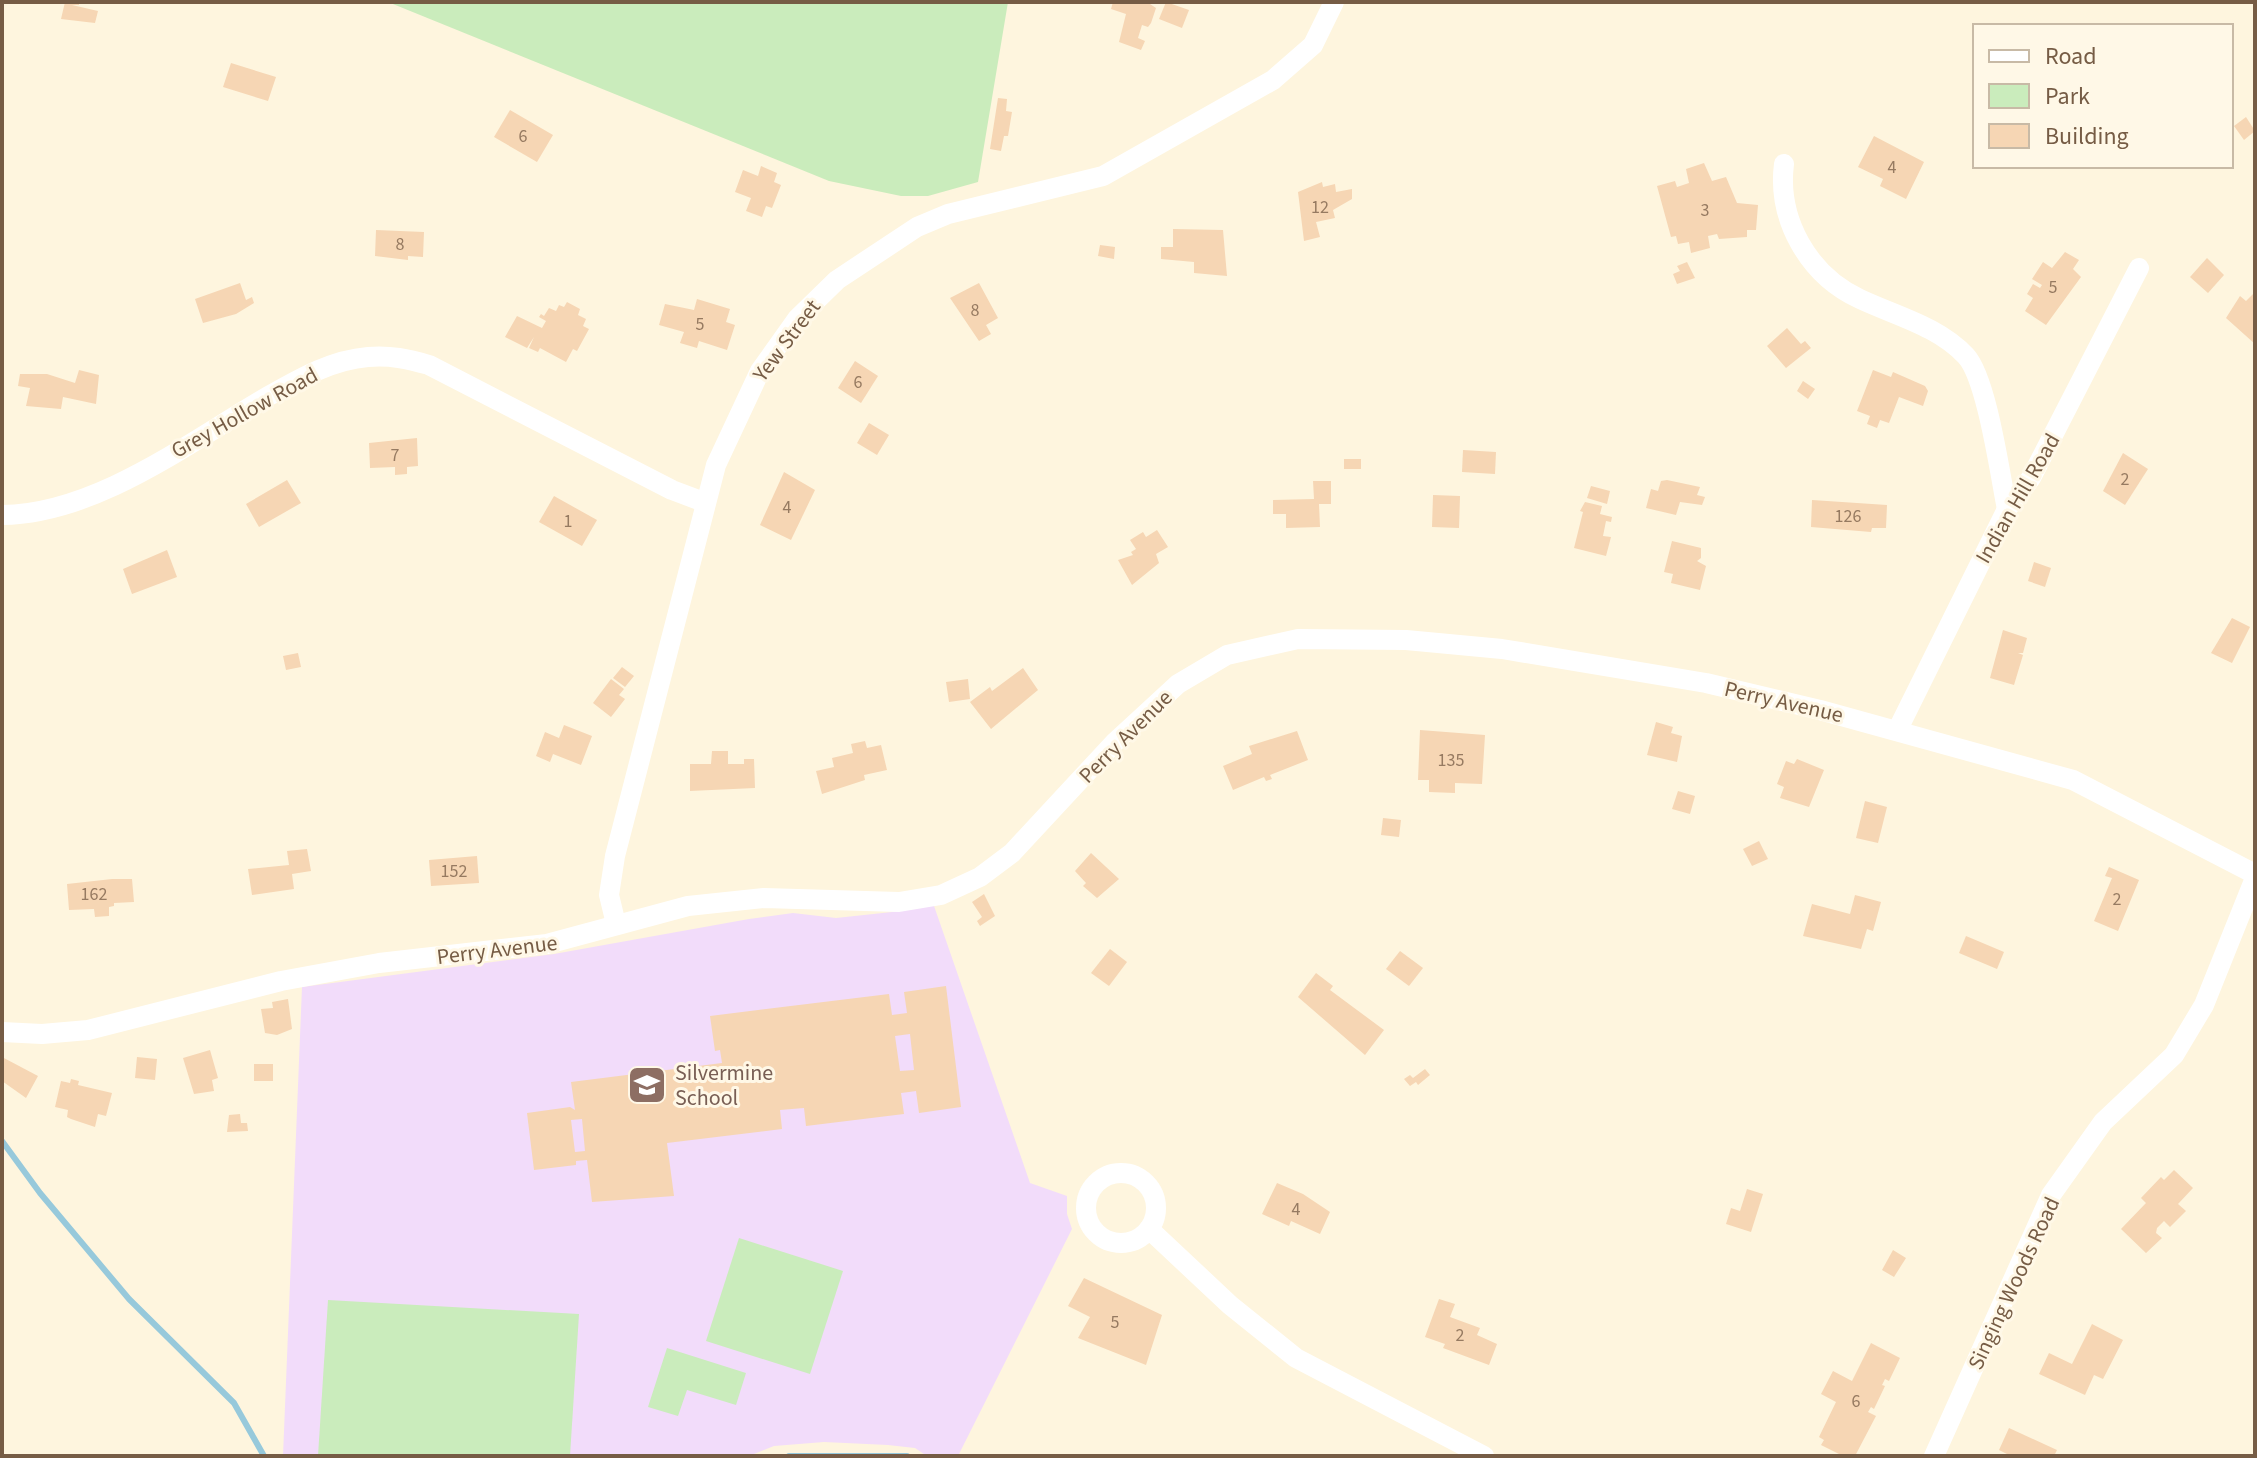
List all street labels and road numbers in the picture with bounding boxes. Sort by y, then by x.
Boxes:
street label: Yew Street [745,292,829,389]
street label: Grey Hollow Road [165,359,324,466]
street label: Indian Hill Road [1968,427,2068,570]
street label: Perry Avenue [1721,673,1846,731]
street label: Perry Avenue [1072,683,1180,791]
street label: Perry Avenue [435,927,559,973]
street label: Singing Woods Road [1960,1192,2068,1375]

